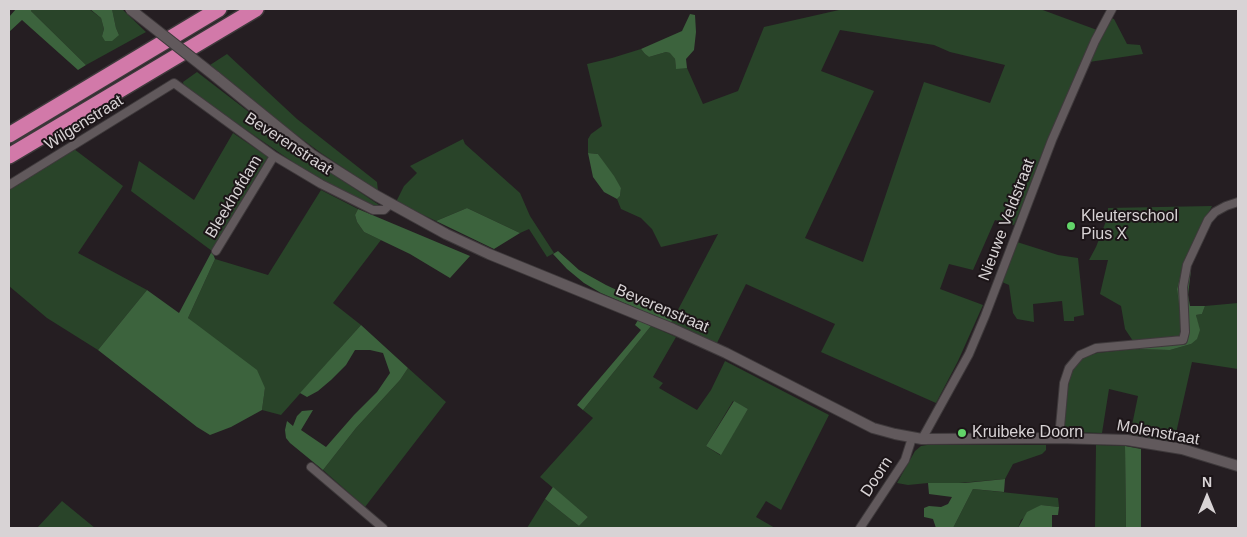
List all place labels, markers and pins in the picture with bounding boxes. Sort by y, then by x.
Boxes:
place label: Kleuterschool Pius X [1081,207,1178,245]
marker: Kleuterschool Pius X [1065,220,1077,232]
place label: Kruibeke Doorn [972,423,1083,443]
marker: Kruibeke Doorn [956,427,968,439]

